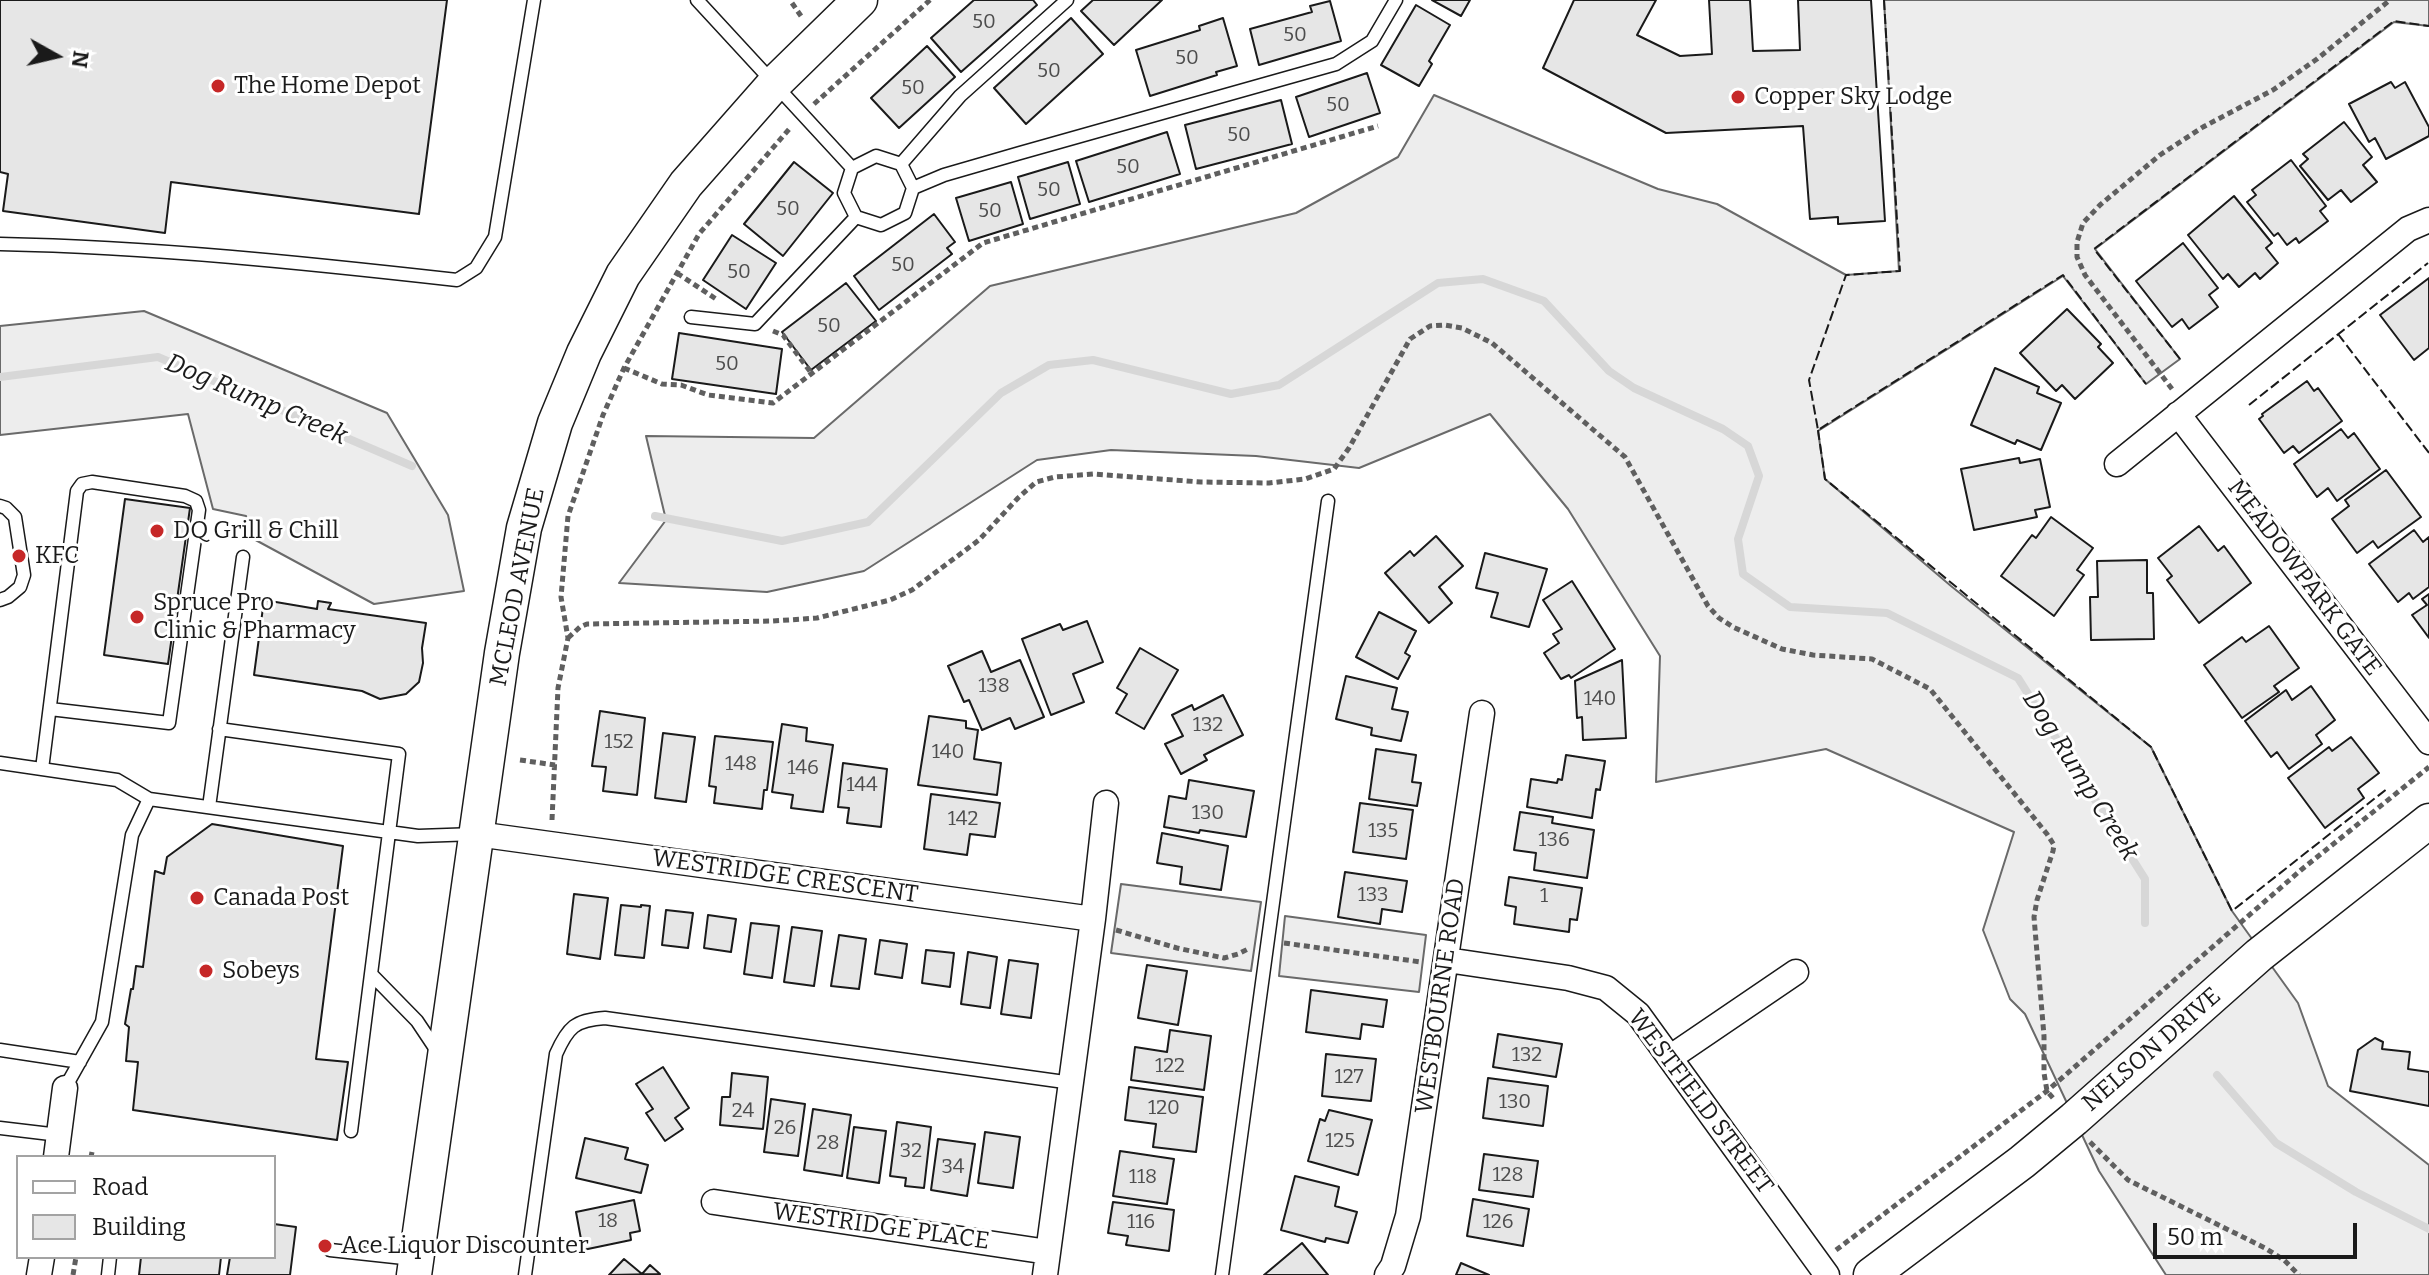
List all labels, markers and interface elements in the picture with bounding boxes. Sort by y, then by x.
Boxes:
house number: 50 [972,10,996,34]
north arrow [16,16,96,96]
house number: 50 [1283,23,1307,47]
house number: 50 [1175,46,1199,70]
text: N [66,49,95,70]
house number: 50 [1037,59,1061,83]
place label: The Home Depot [234,72,421,100]
house number: 50 [901,76,925,100]
marker: The Home Depot [209,77,227,95]
place label: Copper Sky Lodge [1754,83,1952,111]
marker: Copper Sky Lodge [1729,88,1747,106]
house number: 50 [1326,93,1350,117]
house number: 50 [1227,123,1251,147]
house number: 50 [1116,155,1140,179]
house number: 50 [1037,178,1061,202]
house number: 50 [776,197,800,221]
house number: 50 [978,199,1002,223]
house number: 50 [891,253,915,277]
house number: 50 [727,260,751,284]
house number: 50 [817,314,841,338]
water label: Dog Rump Creek [160,348,352,452]
house number: 50 [715,352,739,376]
street label: MEADOWPARK GATE [2221,474,2387,682]
street label: MCLEOD AVENUE [485,485,551,689]
place label: DQ Grill & Chill [173,517,339,545]
marker: DQ Grill & Chill [148,522,166,540]
place label: KFC [35,542,80,570]
marker: KFC [10,547,28,565]
place label: Spruce Pro Clinic & Pharmacy [153,589,356,645]
marker: Spruce Pro Clinic & Pharmacy [128,608,146,626]
house number: 138 [978,674,1010,698]
water label: Dog Rump Creek [2015,685,2145,867]
house number: 140 [1584,687,1616,711]
house number: 132 [1193,713,1223,737]
house number: 152 [604,730,634,754]
house number: 140 [932,740,964,764]
house number: 148 [725,752,757,776]
house number: 146 [787,756,819,780]
house number: 144 [846,773,878,797]
house number: 130 [1192,801,1224,825]
house number: 142 [948,807,978,831]
house number: 135 [1368,819,1398,843]
house number: 136 [1538,828,1570,852]
street label: WESTRIDGE CRESCENT [650,844,920,910]
street label: WESTBOURNE ROAD [1410,876,1472,1116]
house number: 133 [1358,883,1388,907]
place label: Canada Post [213,884,349,912]
house number: 1 [1540,884,1548,908]
marker: Canada Post [188,889,206,907]
place label: Sobeys [222,957,300,985]
marker: Sobeys [197,962,215,980]
street label: NELSON DRIVE [2077,982,2227,1118]
street label: WESTFIELD STREET [1621,1004,1779,1200]
house number: 132 [1512,1043,1542,1067]
house number: 122 [1155,1054,1185,1078]
house number: 127 [1335,1065,1363,1089]
house number: 130 [1499,1090,1531,1114]
house number: 120 [1148,1096,1180,1120]
house number: 24 [732,1099,754,1123]
house number: 26 [774,1116,796,1140]
house number: 125 [1325,1129,1355,1153]
house number: 28 [817,1131,839,1155]
house number: 32 [900,1139,922,1163]
legend [16,1155,276,1259]
house number: 34 [941,1155,965,1179]
house number: 128 [1492,1163,1524,1187]
house number: 118 [1129,1165,1157,1189]
text: Road [92,1173,148,1201]
street label: WESTRIDGE PLACE [771,1198,991,1256]
scale bar [2157,1207,2361,1257]
house number: 18 [598,1209,618,1233]
house number: 116 [1127,1210,1155,1234]
house number: 126 [1483,1210,1513,1234]
text: Building [92,1213,186,1241]
text: 50 m [2167,1223,2223,1251]
place label: Ace Liquor Discounter [341,1232,589,1260]
marker: Ace Liquor Discounter [316,1237,334,1255]

